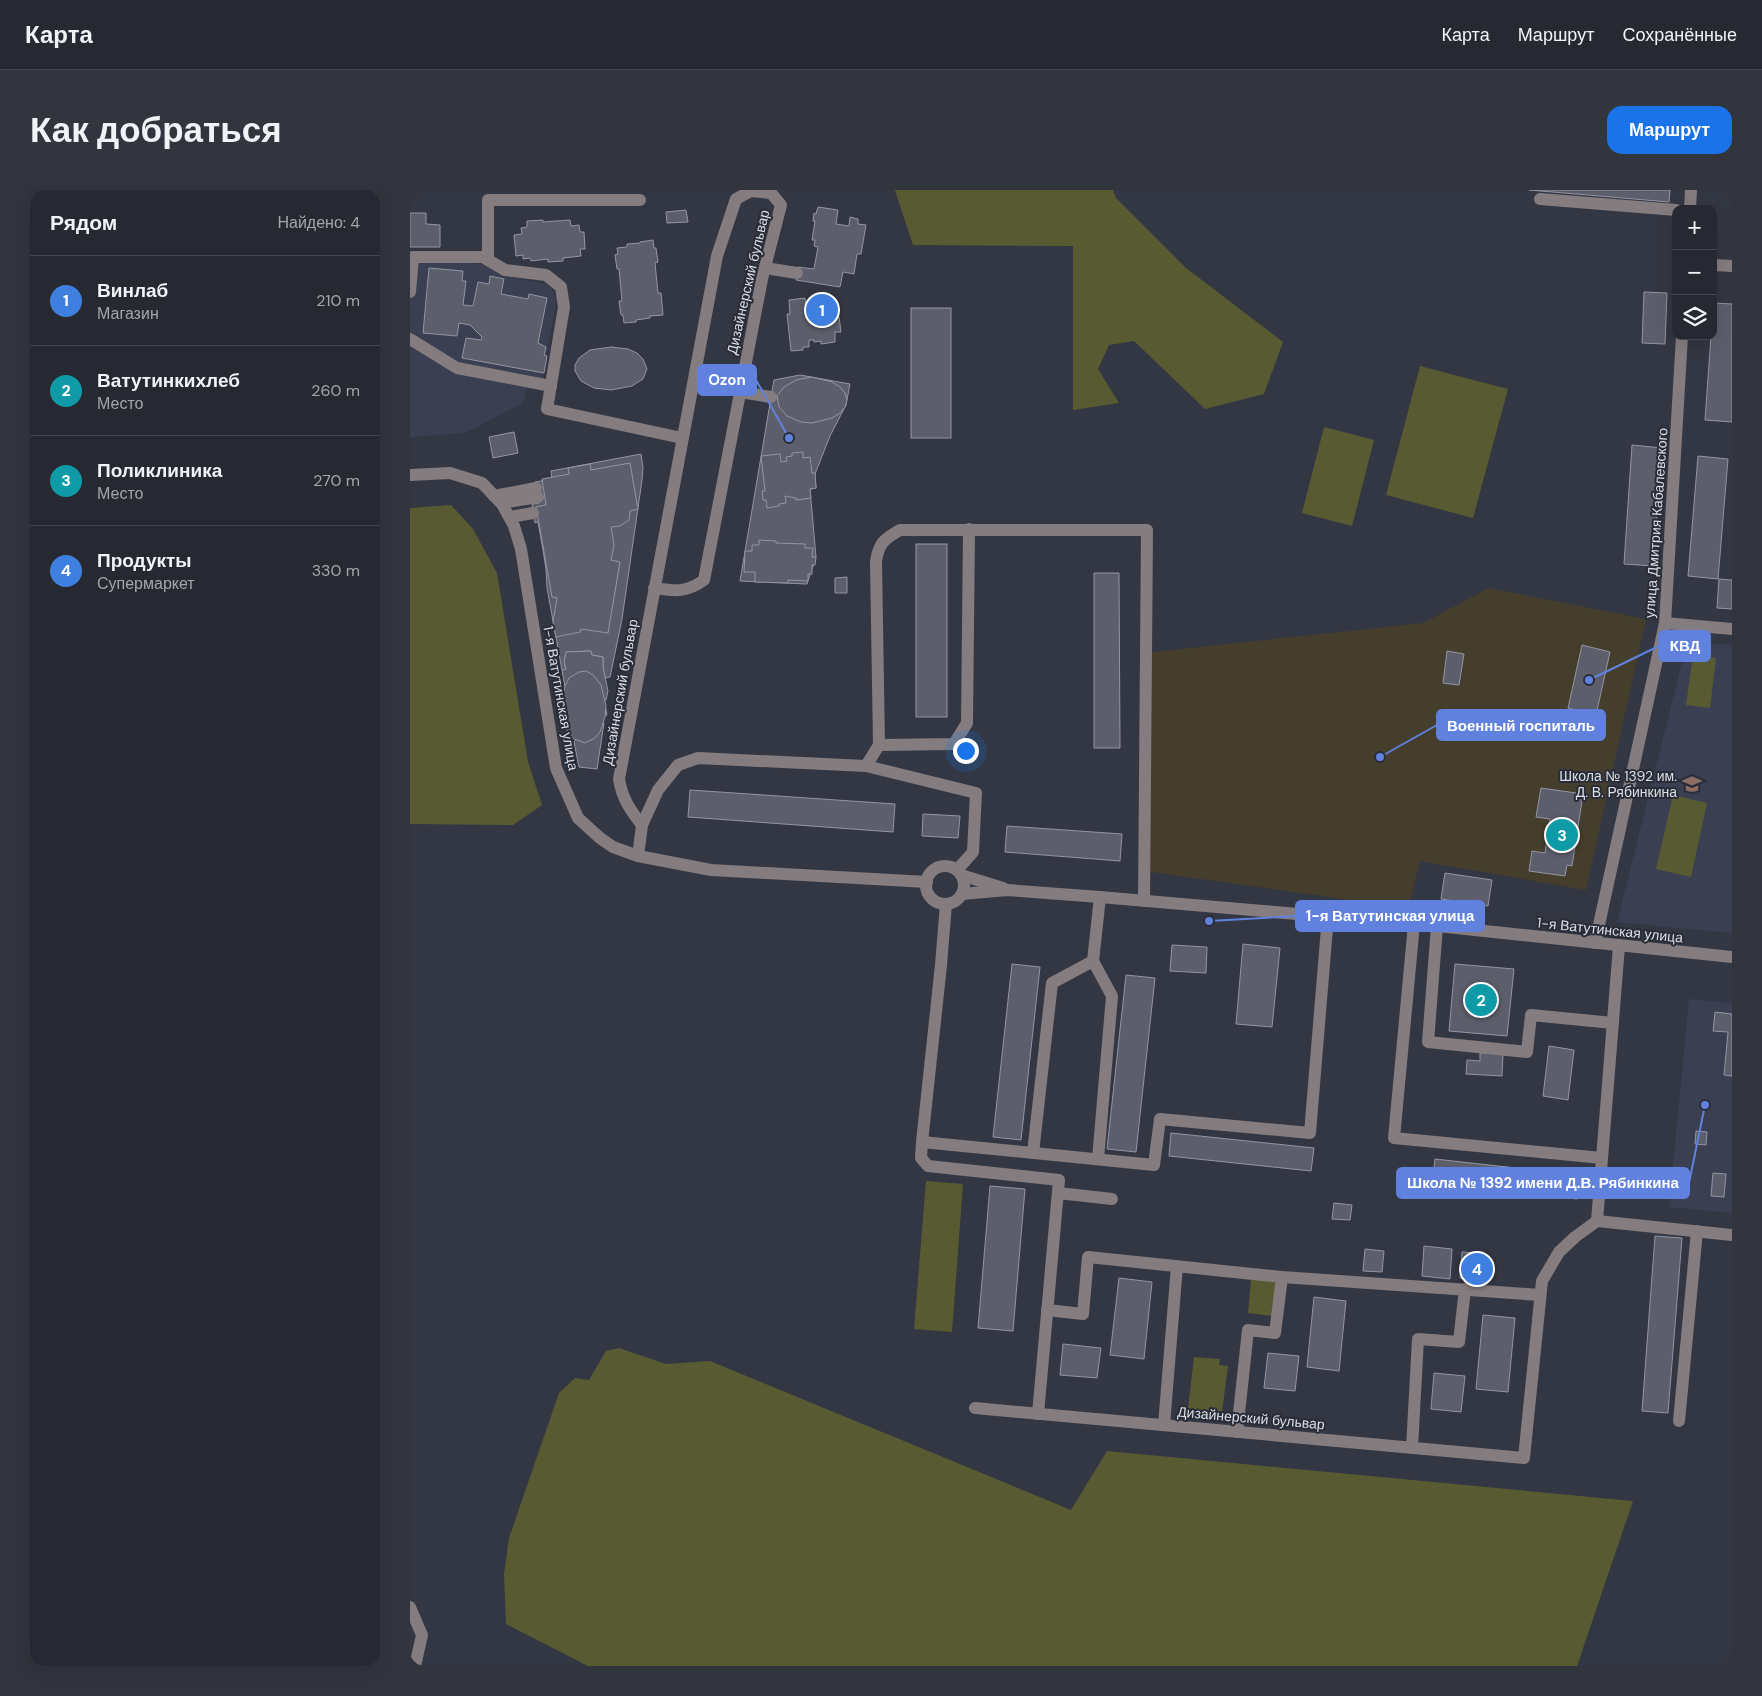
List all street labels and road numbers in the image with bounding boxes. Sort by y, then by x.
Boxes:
street label: Дизайнерский бульвар [723,208,773,356]
street label: улица Дмитрия Кабалевского [1640,427,1672,619]
street label: Дизайнерский бульвар [598,617,642,766]
street label: 1-я Ватутинская улица [539,624,583,772]
street label: 1-я Ватутинская улица [1536,913,1684,947]
street label: Дизайнерский бульвар [1177,1403,1326,1433]

